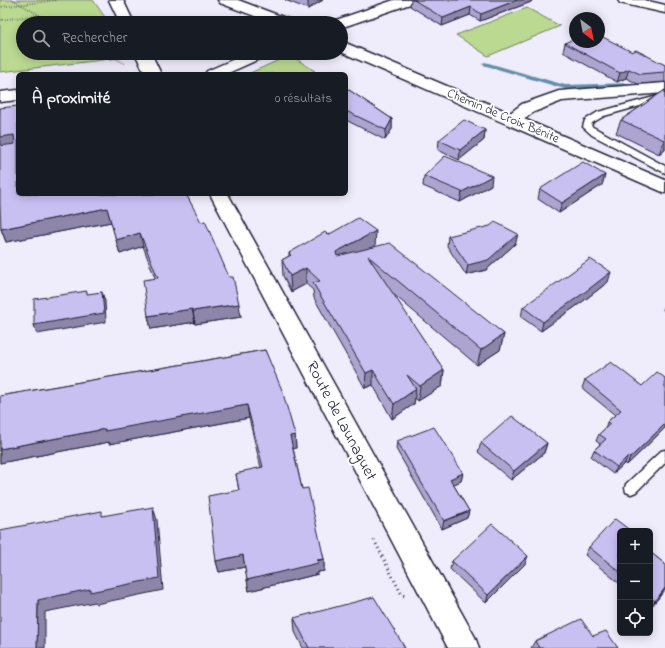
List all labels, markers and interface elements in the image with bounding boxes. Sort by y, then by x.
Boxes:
north arrow [569,12,605,48]
search box [16,16,348,60]
icon: search [30,27,52,49]
text: Rechercher [62,27,127,49]
street label: Chemin de Croix Bénite [444,84,562,148]
text: À proximité [32,86,110,111]
text: 0 résultats [275,89,332,108]
street label: Route de Launaguet [299,357,383,485]
map controls [617,528,653,636]
button: + [617,528,653,564]
button: − [617,564,653,600]
button: locate [617,600,653,636]

